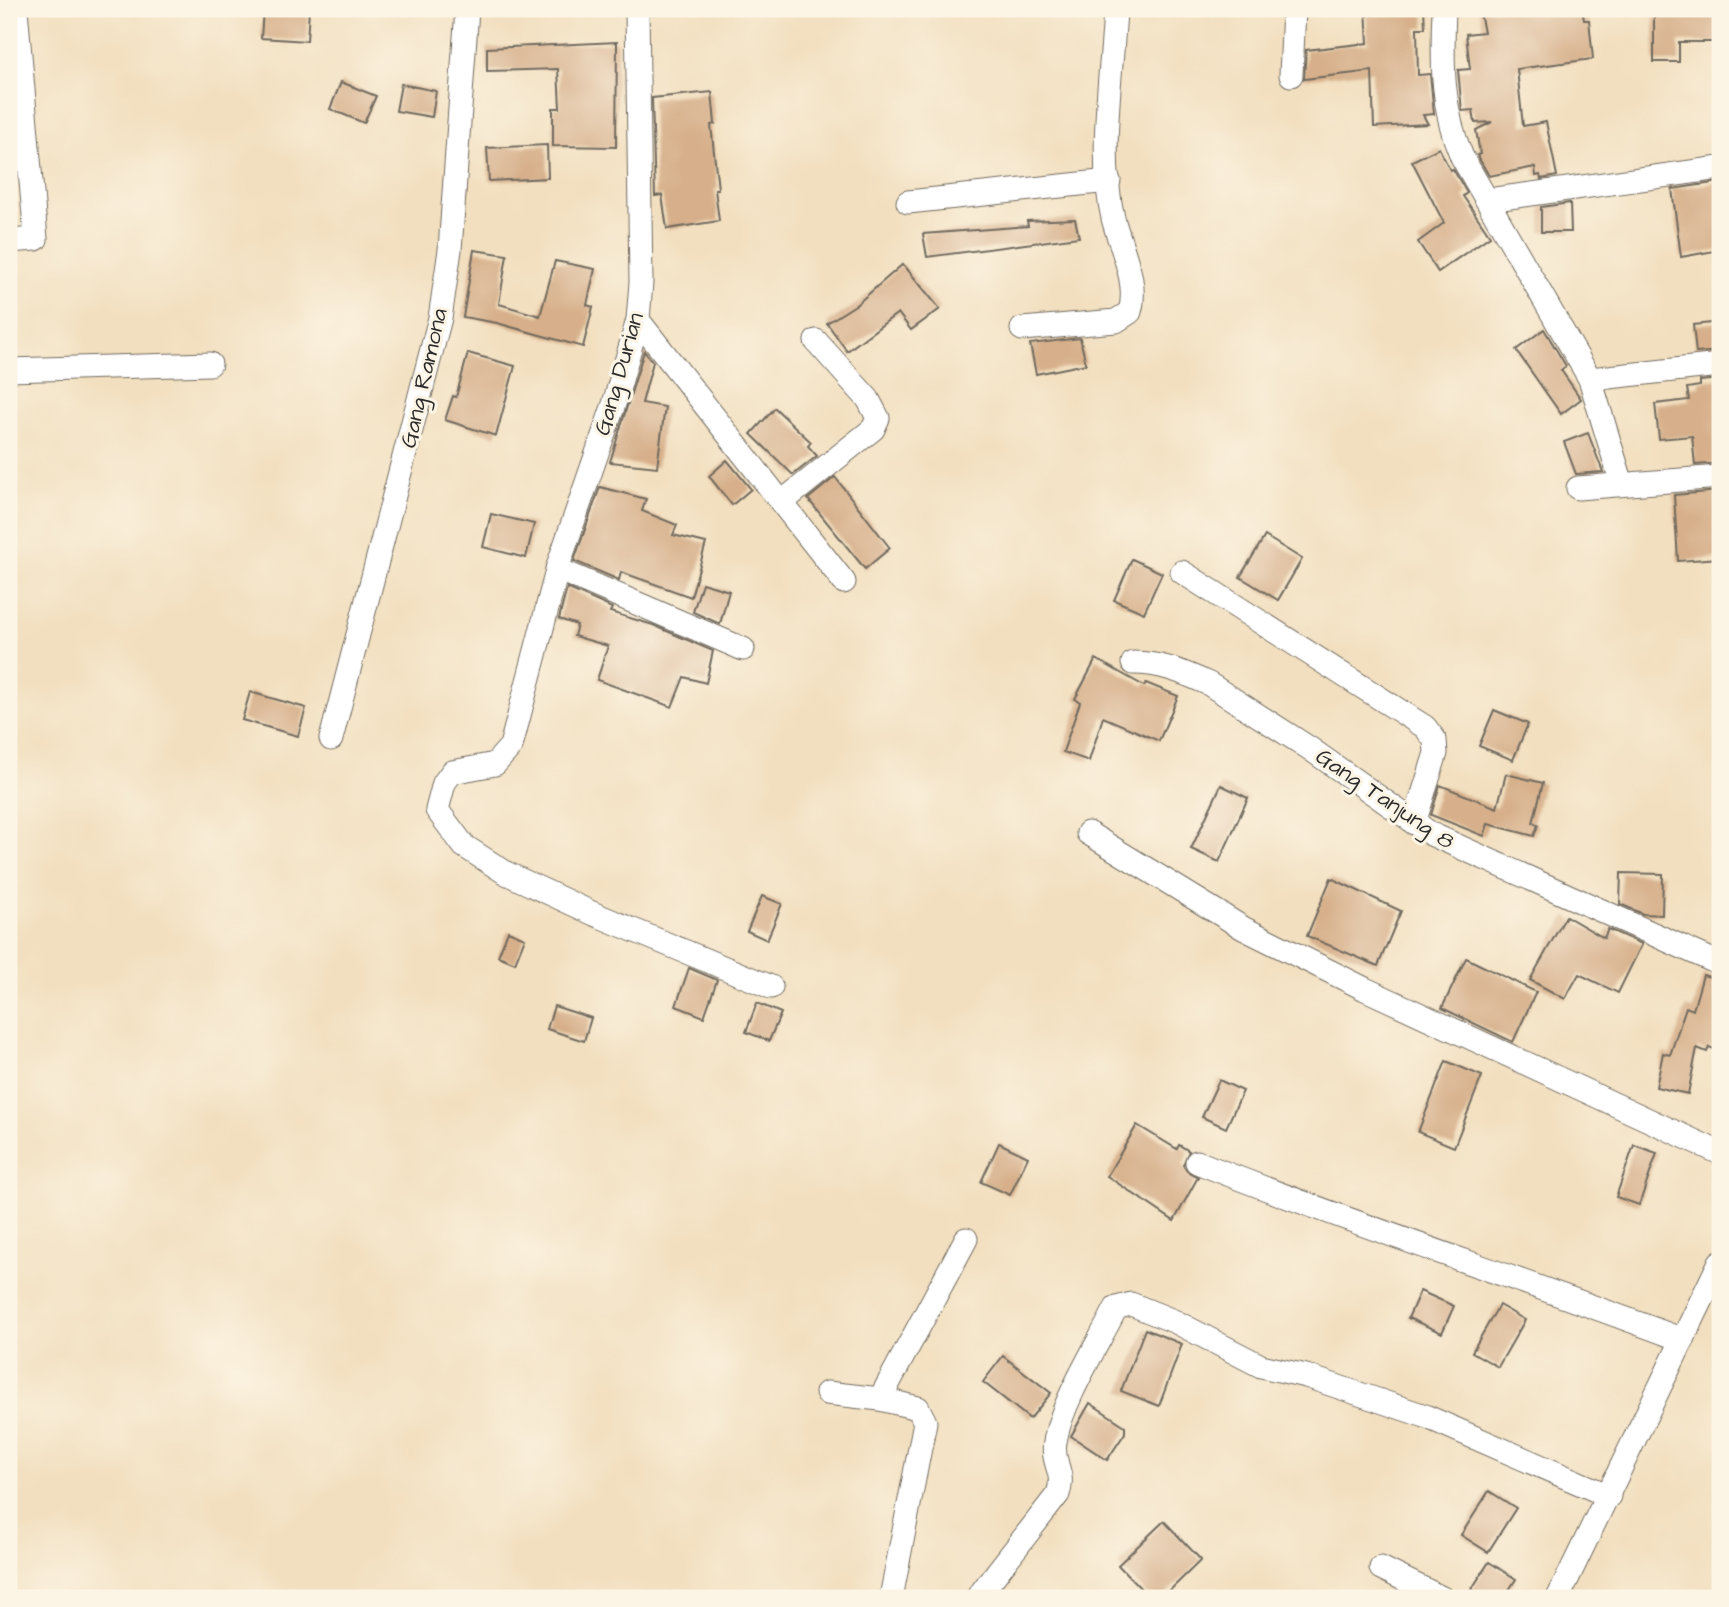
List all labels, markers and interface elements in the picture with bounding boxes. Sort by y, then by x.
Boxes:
street label: Gang Ramona [392,305,457,451]
street label: Gang Durian [586,309,653,439]
street label: Gang Tanjung 8 [1309,741,1461,858]

